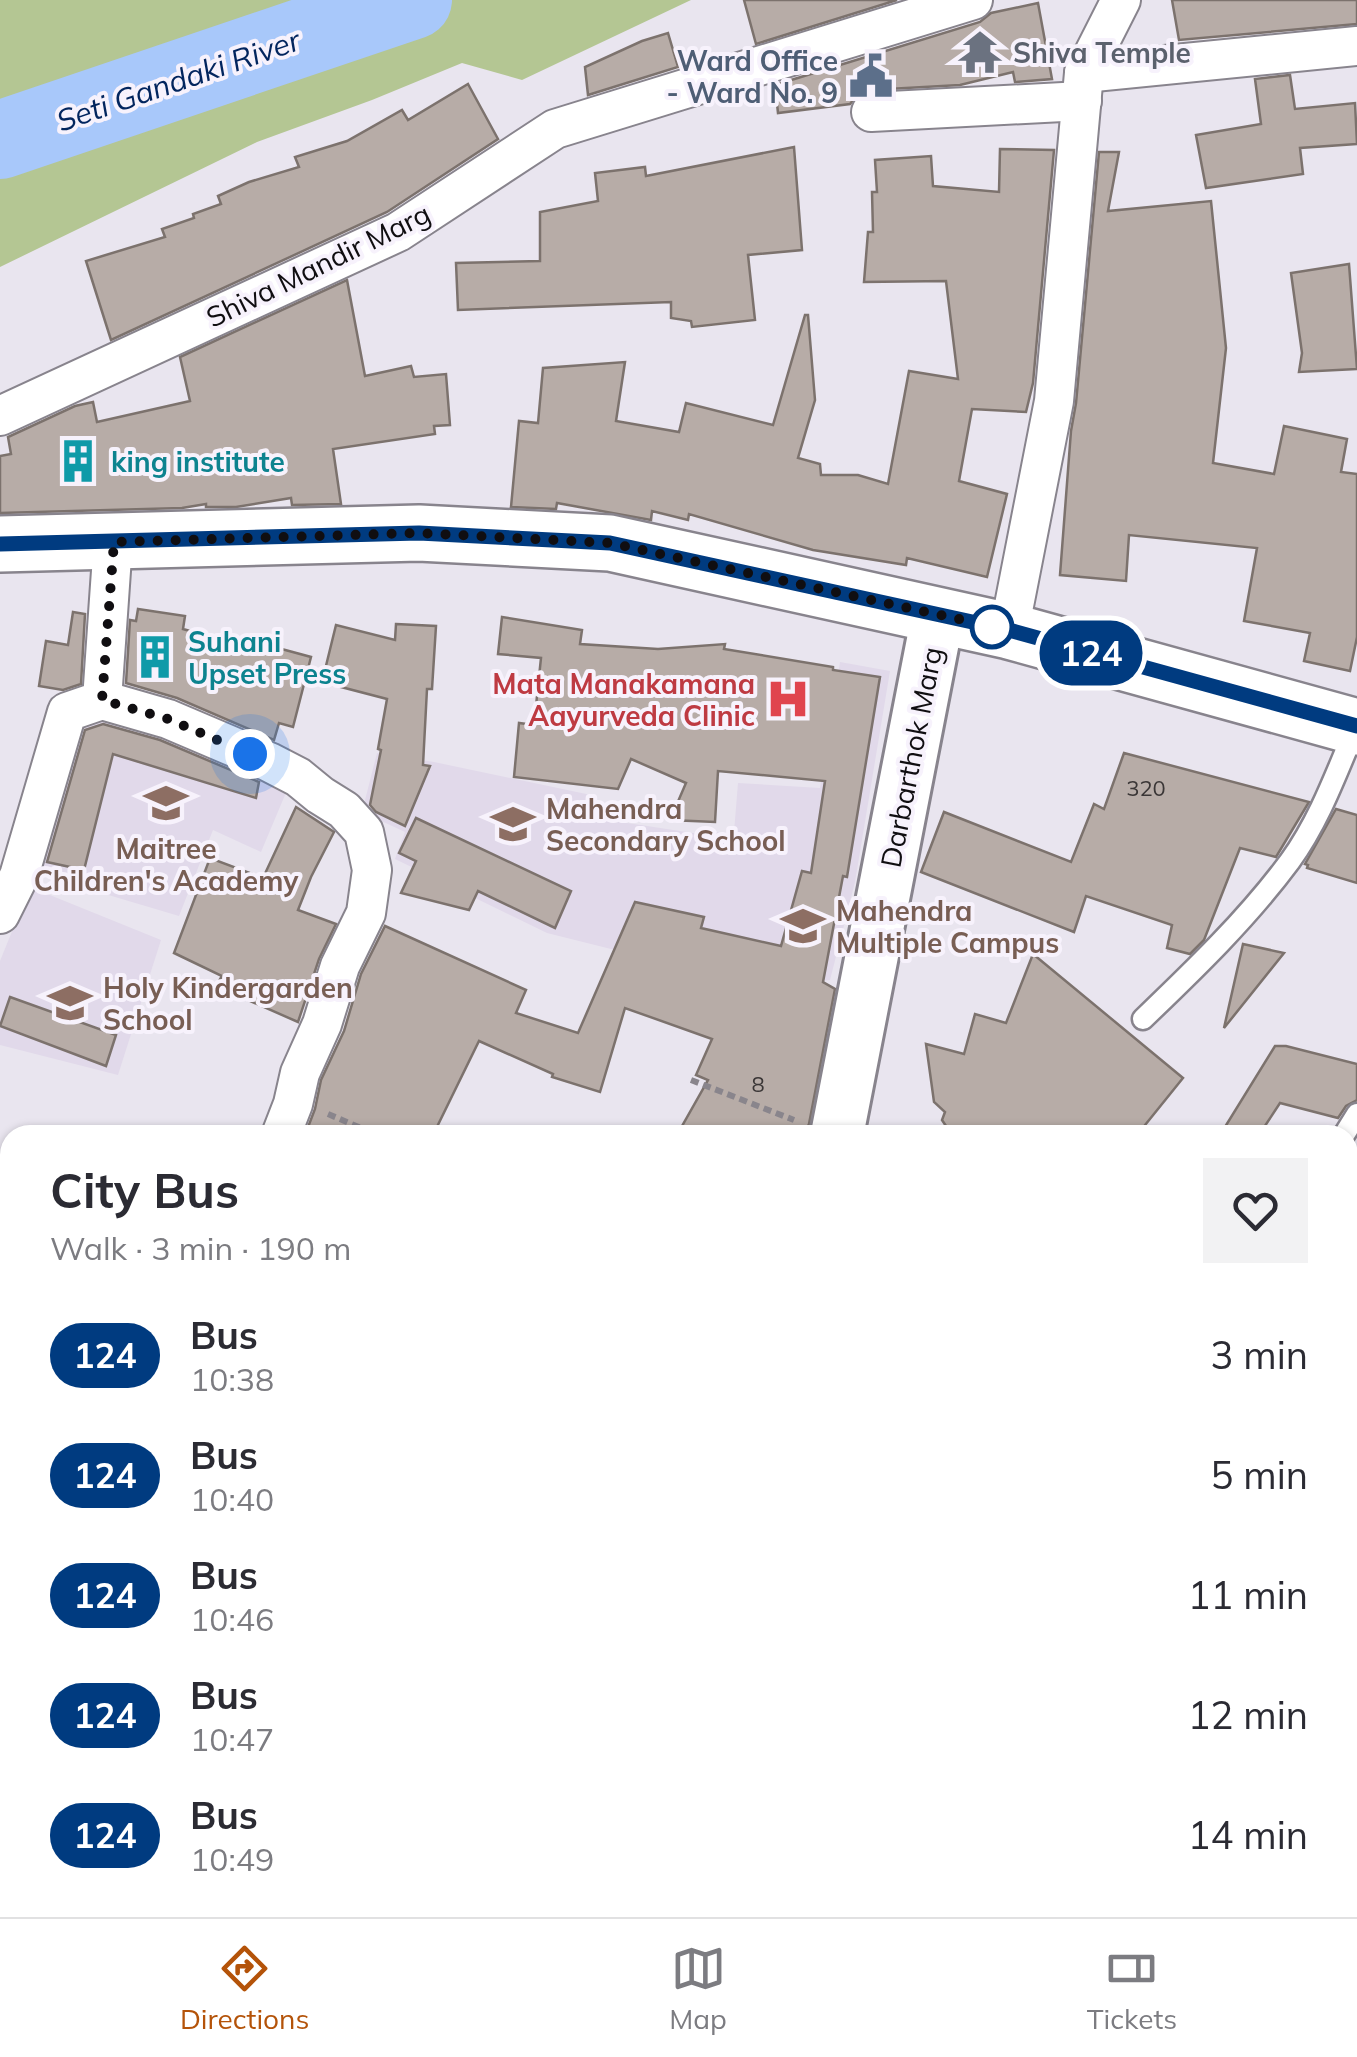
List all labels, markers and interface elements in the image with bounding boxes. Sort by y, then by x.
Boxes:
water label: Seti Gandaki River [51,20,306,140]
temple icon: Shiva Temple [956,28,1004,76]
place label: Shiva Temple [1013,35,1191,70]
place label: Ward Office - Ward No. 9 [667,43,838,110]
public building icon: Ward Office - Ward No. 9 [847,52,895,100]
street label: Shiva Mandir Marg [200,196,436,334]
building icon: king institute [54,437,102,485]
place label: king institute [111,444,285,479]
unlabelled marker [971,606,1013,648]
line badge: 124 [1034,620,1148,686]
place label: Suhani Upset Press [188,624,346,691]
text: 124 [1059,631,1123,675]
building icon: Suhani Upset Press [131,633,179,681]
street label: Darbarthok Marg [872,644,950,870]
place label: Mata Manakamana Aayurveda Clinic [492,666,755,733]
hospital icon: Mata Manakamana Aayurveda Clinic [764,675,812,723]
your location [225,729,275,779]
house number: 320 [1126,774,1166,802]
school or university icon: Maitree Children's Academy [142,779,190,827]
place label: Mahendra Secondary School [546,791,786,858]
school or university icon: Mahendra Secondary School [489,800,537,848]
place label: Maitree Children's Academy [34,831,299,898]
place label: Mahendra Multiple Campus [836,893,1059,960]
school or university icon: Mahendra Multiple Campus [779,902,827,950]
place label: Holy Kindergarden School [103,970,353,1037]
school or university icon: Holy Kindergarden School [46,979,94,1027]
house number: 8 [751,1070,765,1098]
button: heart [1203,1158,1308,1263]
text: City Bus [50,1160,239,1220]
text: Walk · 3 min · 190 m [50,1228,351,1268]
text: Bus [190,1311,258,1359]
text: 3 min [1211,1331,1308,1379]
text: 124 [73,1333,137,1377]
text: 10:38 [190,1359,274,1399]
text: Bus [190,1431,258,1479]
text: 5 min [1211,1451,1308,1499]
text: 124 [73,1453,137,1497]
text: 10:40 [190,1479,274,1519]
text: Bus [190,1551,258,1599]
text: 11 min [1188,1571,1308,1619]
text: 124 [73,1573,137,1617]
text: 10:46 [190,1599,274,1639]
text: Bus [190,1671,258,1719]
text: 12 min [1188,1691,1308,1739]
text: 124 [73,1693,137,1737]
text: 10:47 [190,1719,274,1759]
text: Bus [190,1791,258,1839]
text: 14 min [1188,1811,1308,1859]
text: 124 [73,1813,137,1857]
text: 10:49 [190,1839,274,1879]
tab: Directions [180,1941,309,2036]
tab: Map [669,1941,727,2036]
tab: Tickets [1087,1941,1177,2036]

